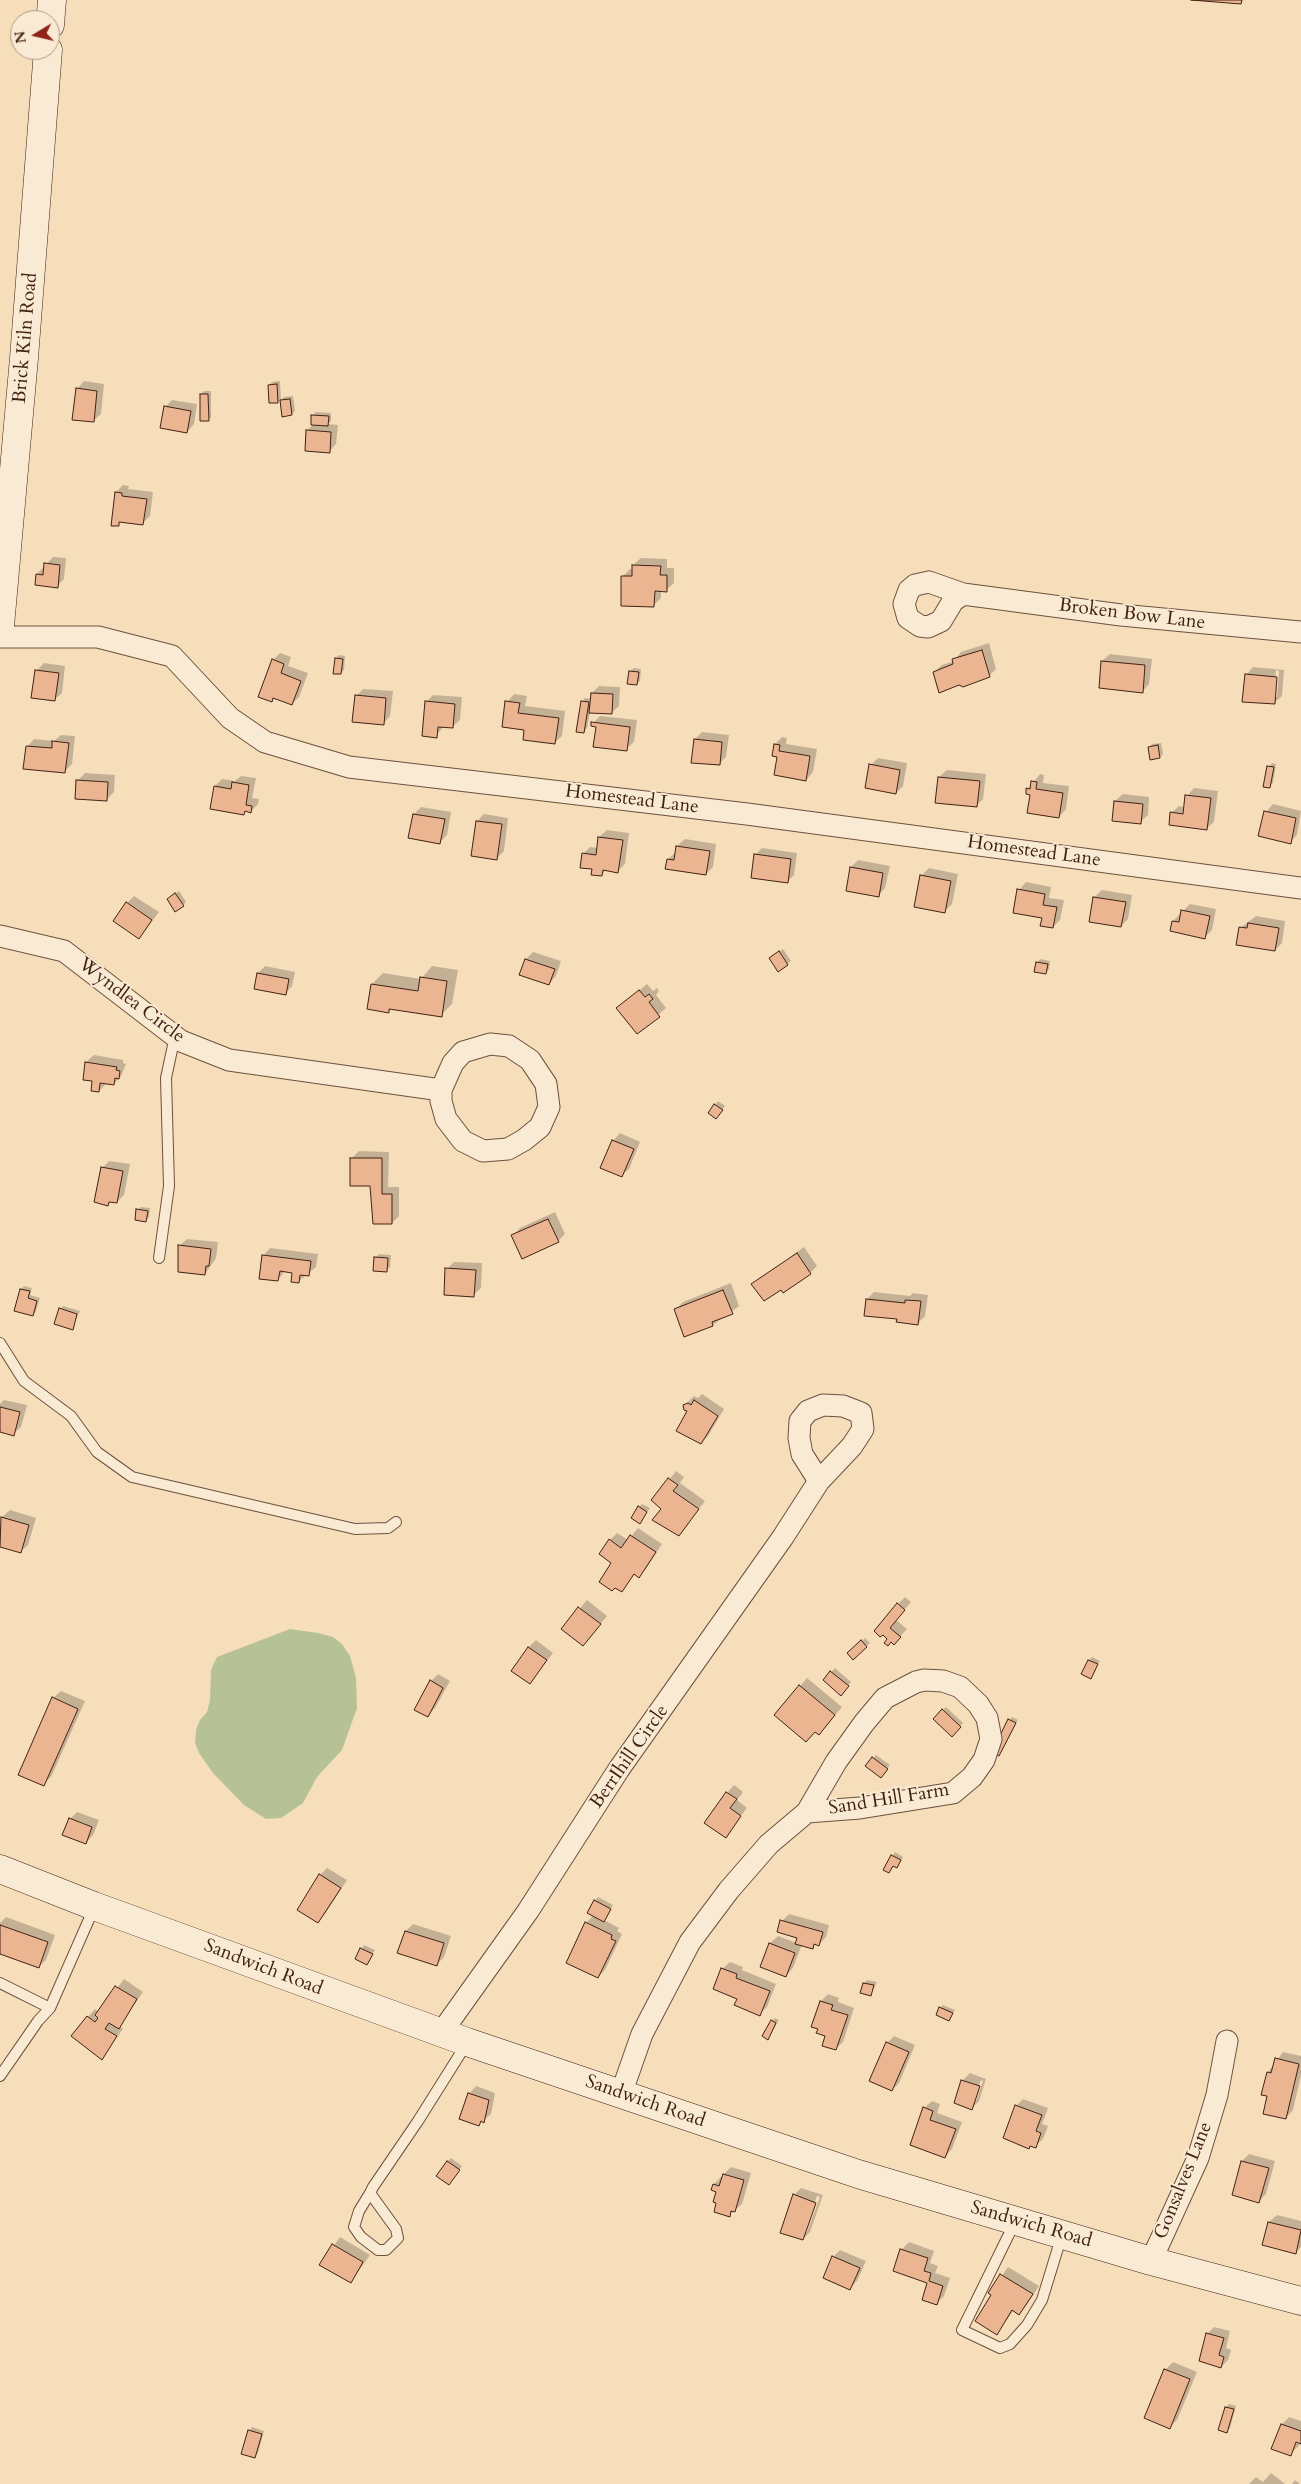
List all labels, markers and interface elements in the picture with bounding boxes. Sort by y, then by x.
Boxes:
north arrow [10,10,60,60]
text: N [10,30,31,45]
street label: Brick Kiln Road [9,272,43,404]
street label: Broken Bow Lane [1057,595,1207,635]
street label: Homestead Lane [564,780,700,820]
street label: Homestead Lane [966,831,1102,873]
street label: Wyndlea Circle [73,953,189,1049]
street label: BerrIhill Circle [586,1701,674,1813]
street label: Sand Hill Farm [827,1779,951,1821]
street label: Sandwich Road [200,1935,326,2001]
street label: Sandwich Road [582,2071,708,2133]
street label: Gonsalves Lane [1150,2119,1218,2243]
street label: Sandwich Road [968,2197,1094,2253]

